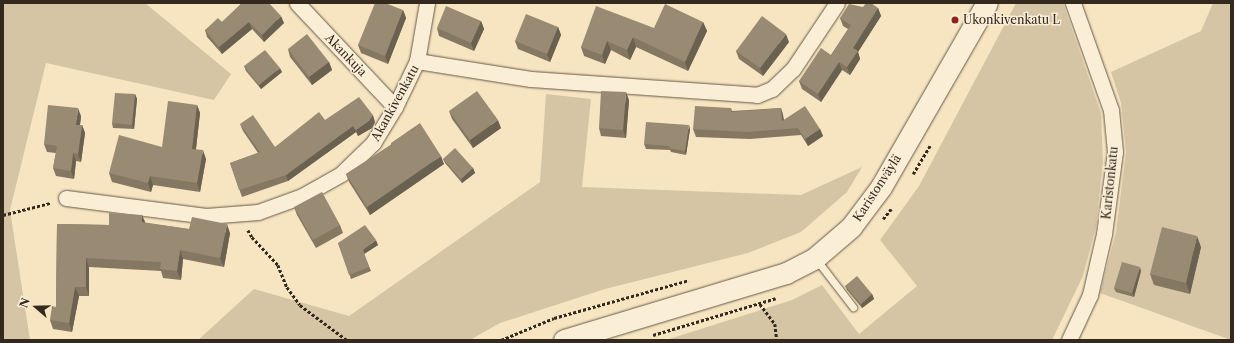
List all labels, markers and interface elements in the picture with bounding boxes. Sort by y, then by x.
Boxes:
place label: Ukonkivenkatu L [963,13,1060,27]
marker: Ukonkivenkatu L [950,15,960,25]
street label: Akankuja [322,31,370,79]
street label: Akankivenkatu [368,62,422,144]
street label: Karistonkatu [1099,146,1121,220]
street label: Karistonväylä [850,152,904,224]
north arrow [16,287,56,327]
text: N [17,296,33,310]

